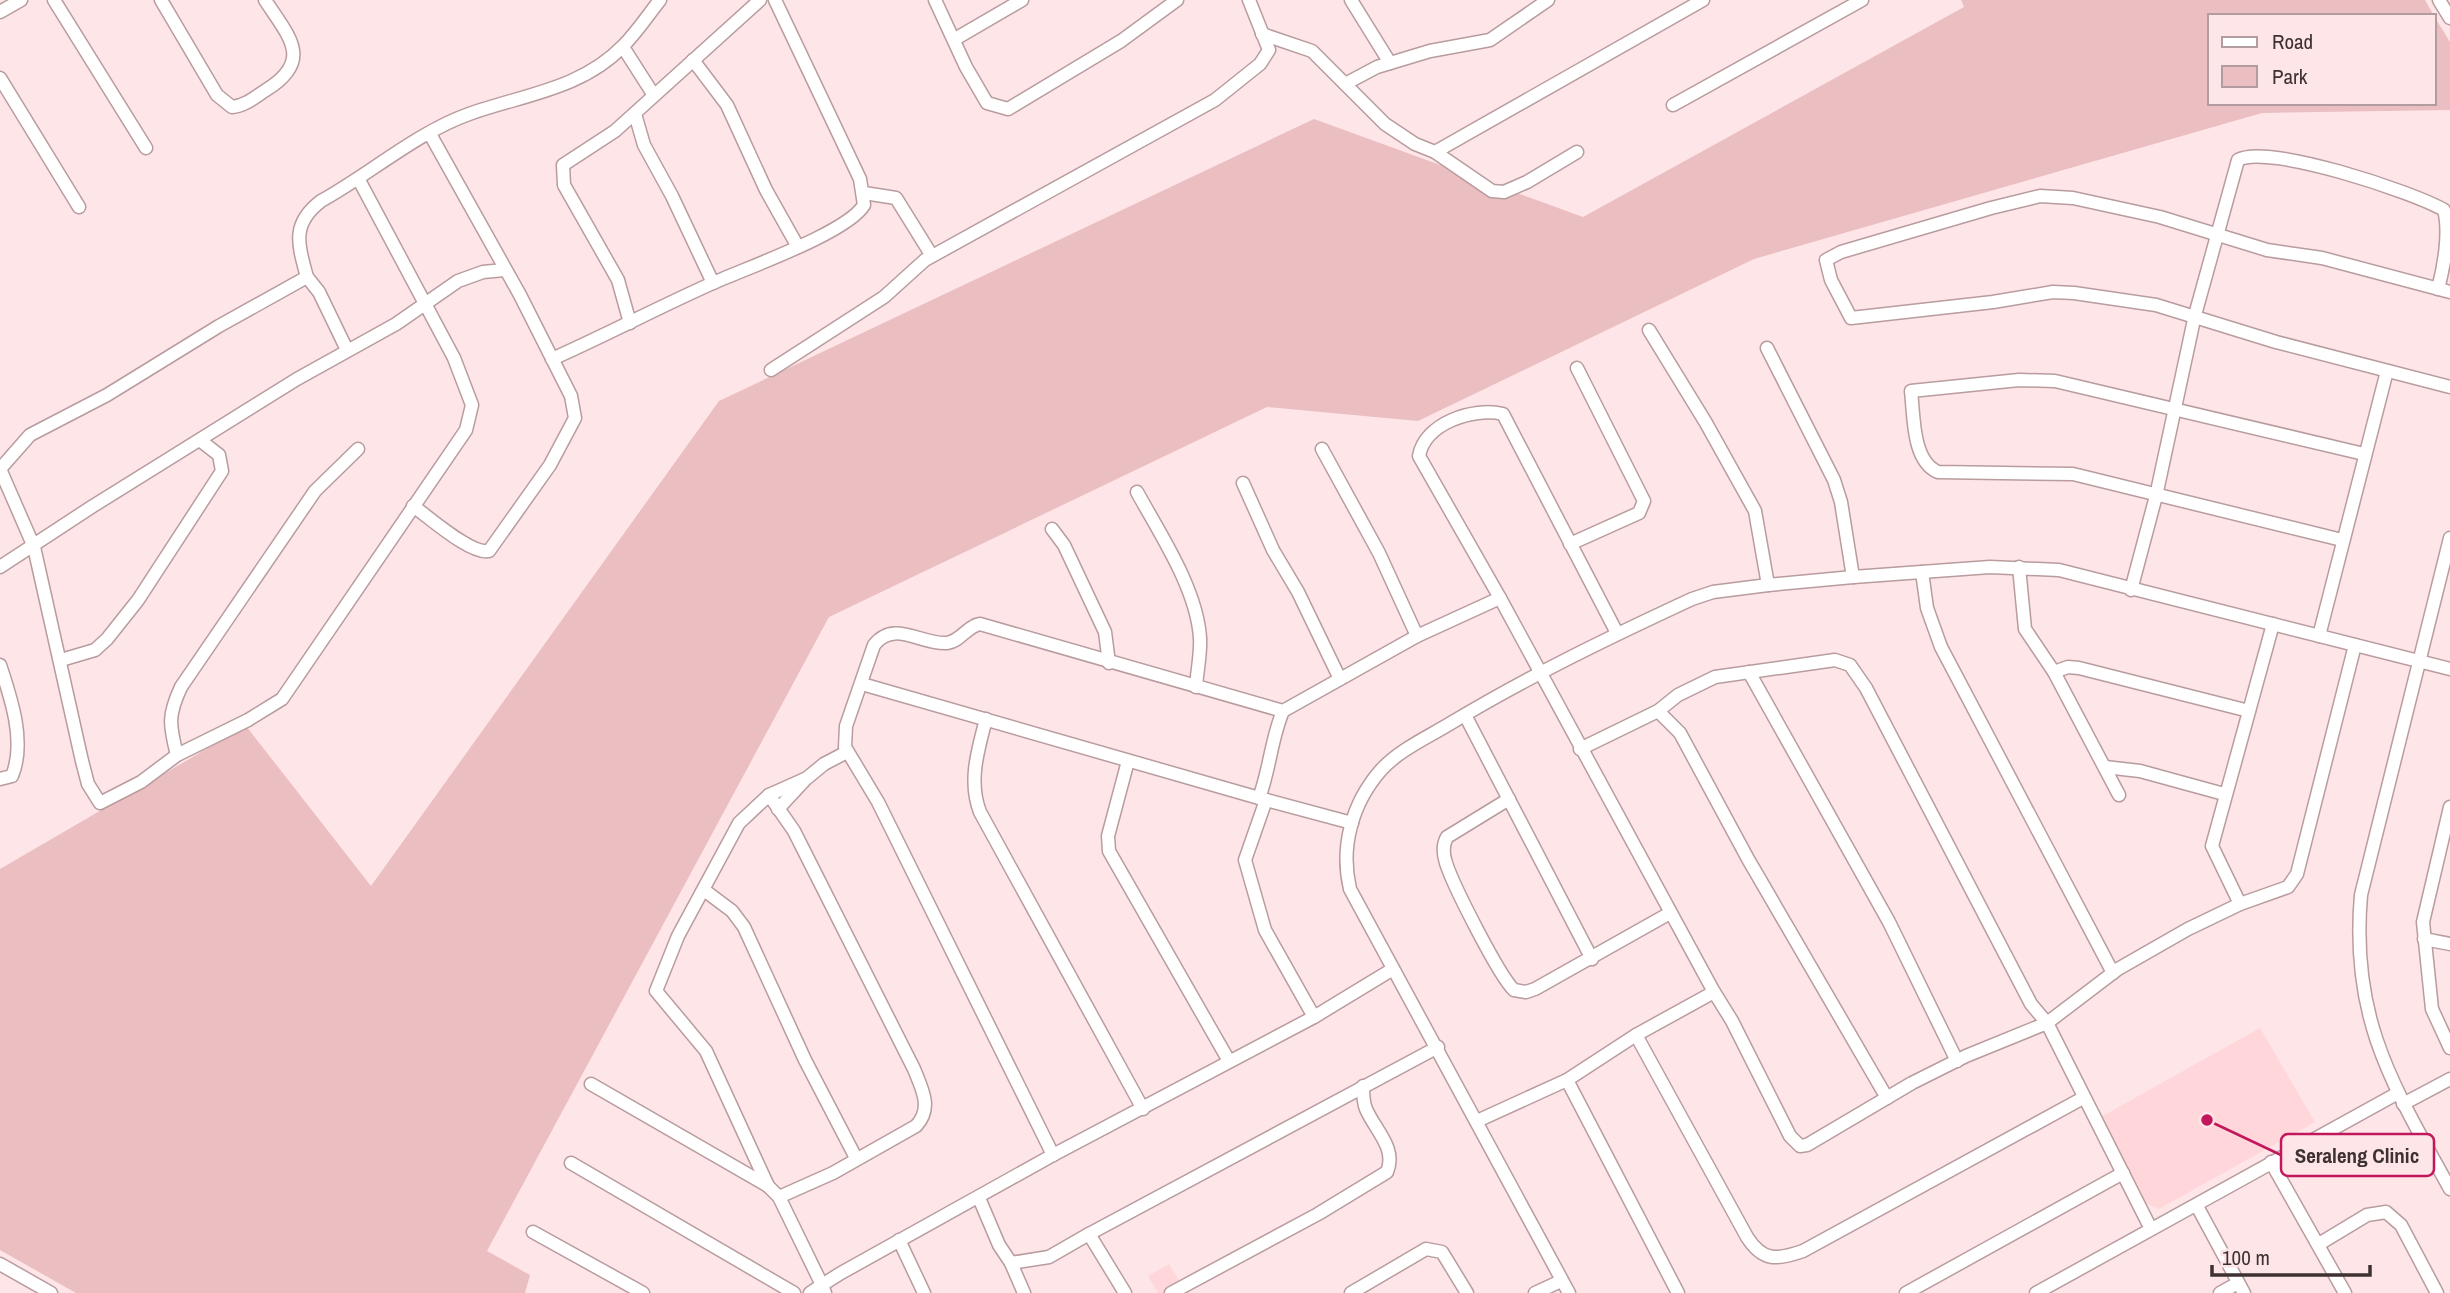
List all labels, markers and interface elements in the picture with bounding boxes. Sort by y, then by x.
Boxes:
legend [2208,14,2436,105]
text: Road [2272,27,2313,56]
text: Park [2272,62,2308,91]
callout: Seraleng Clinic [2281,1134,2434,1176]
text: Seraleng Clinic [2295,1141,2419,1170]
scale bar [2212,1234,2370,1278]
text: 100 m [2222,1243,2270,1272]

